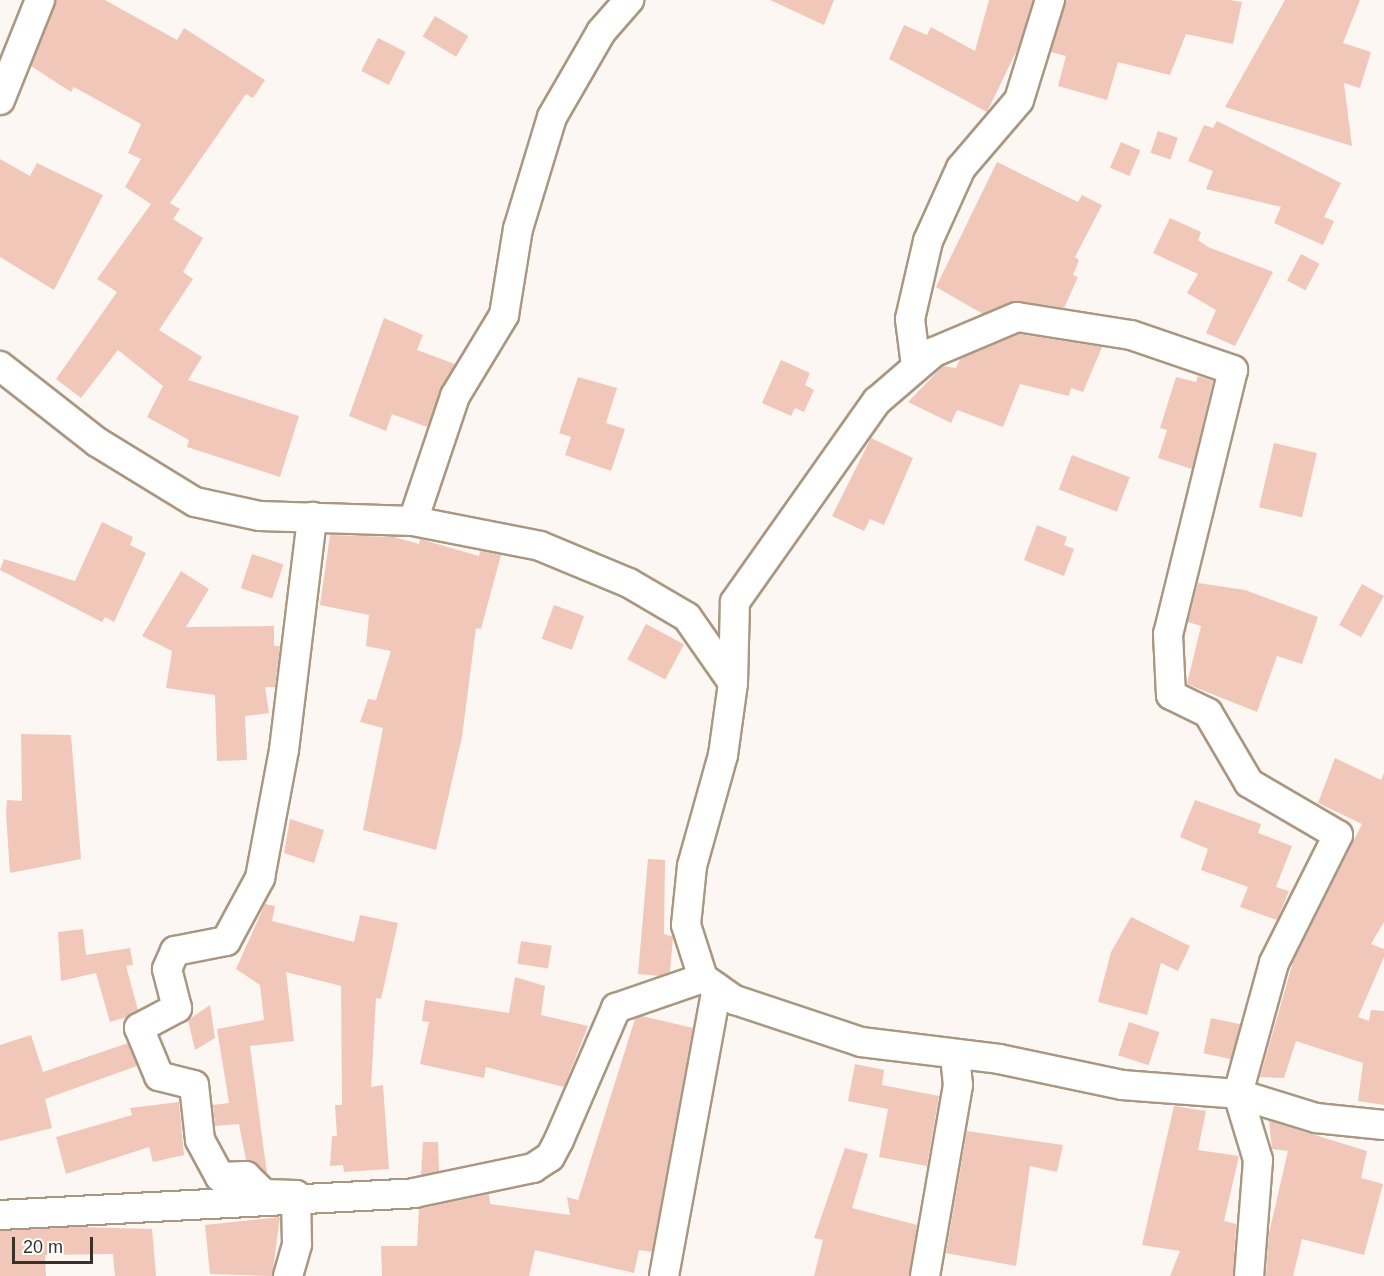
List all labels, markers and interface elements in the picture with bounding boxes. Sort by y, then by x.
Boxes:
scale bar [15,1225,96,1263]
text: 20 m [23,1237,63,1257]

